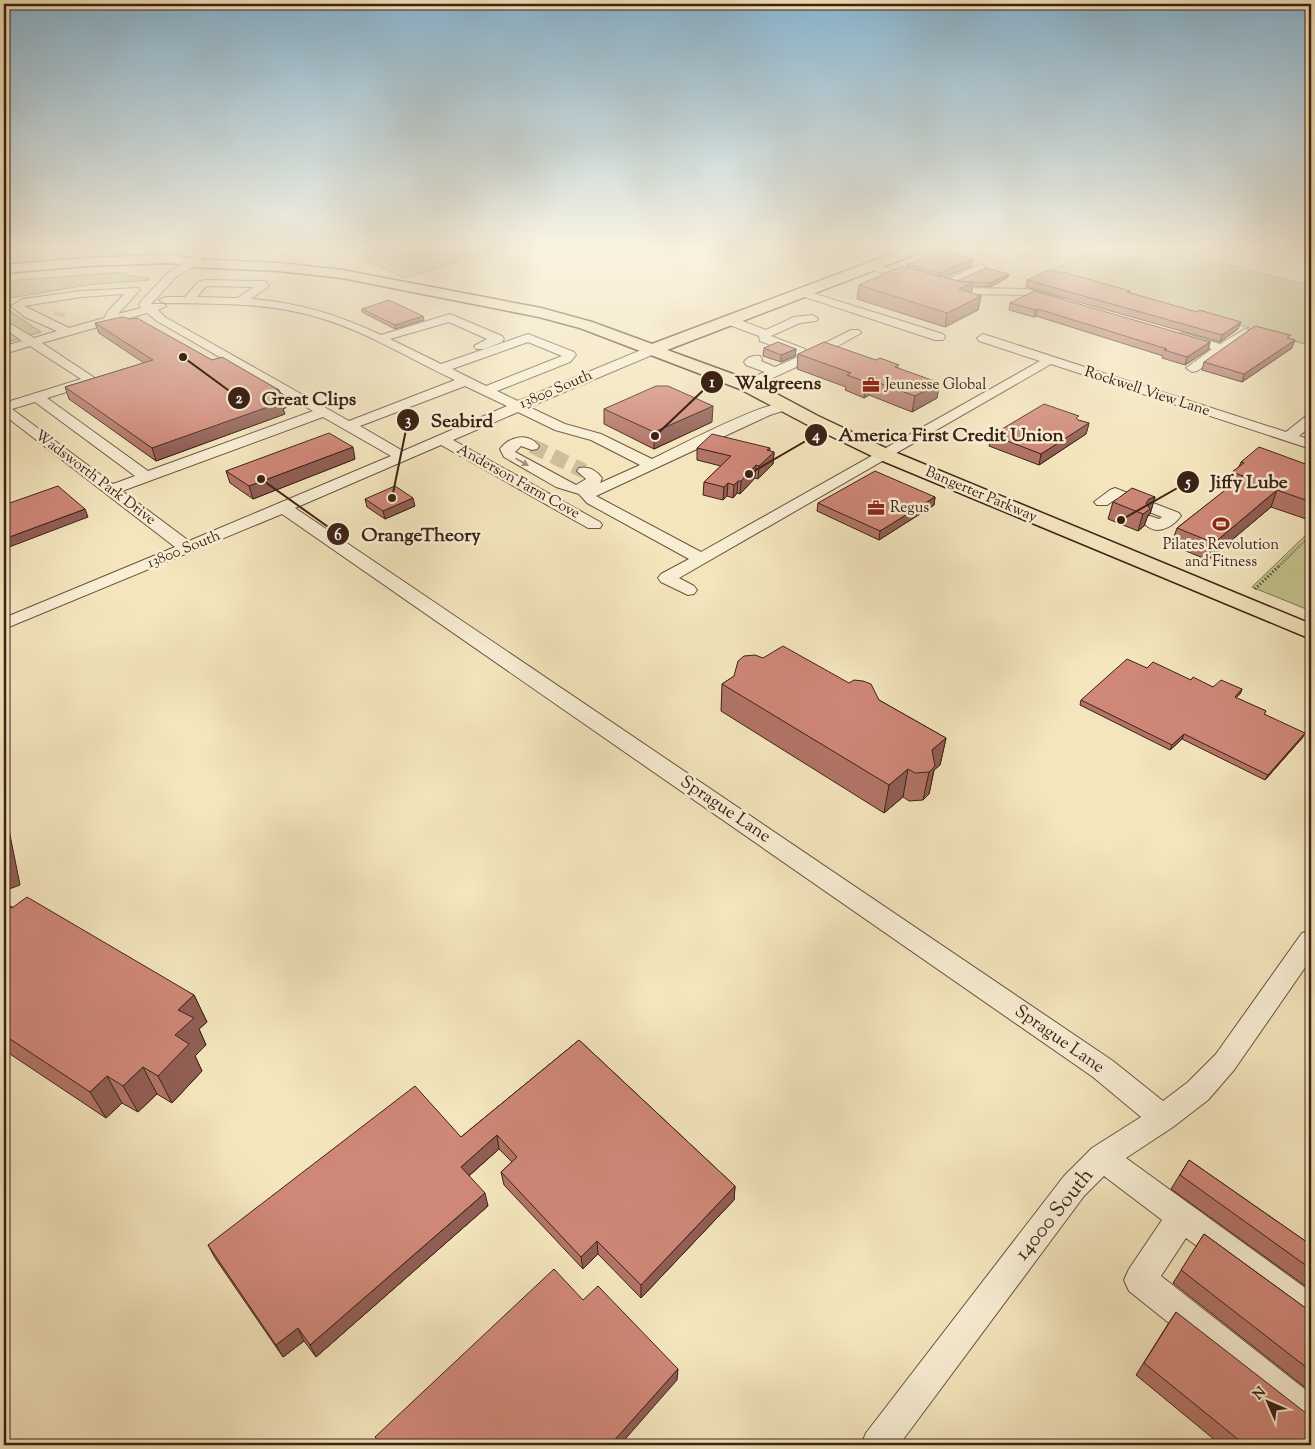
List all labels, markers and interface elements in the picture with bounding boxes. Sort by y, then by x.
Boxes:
street label: Rockwell View Lane [1082,362,1212,422]
street label: 13800 South [516,365,596,415]
callout: Walgreens [700,365,832,399]
text: Walgreens [735,371,822,398]
text: 1 [709,373,715,394]
office icon: Jeunesse Global [861,375,881,395]
place label: Jeunesse Global [884,375,986,396]
callout: Great Clips [226,381,366,415]
text: Great Clips [262,387,357,414]
text: 2 [235,389,243,410]
callout: Seabird [396,403,503,437]
text: Seabird [431,409,493,436]
text: 3 [405,411,411,432]
callout: America First Credit Union [803,418,1074,452]
text: America First Credit Union [838,423,1065,450]
street label: Wadsworth Park Drive [30,426,160,530]
text: 4 [811,426,820,447]
street label: Anderson Farm Cove [453,439,583,525]
one-way arrow [515,457,529,466]
street label: Bangerter Parkway [922,462,1041,528]
callout: Jiffy Lube [1175,465,1298,499]
text: Jiffy Lube [1208,470,1288,497]
text: 5 [1184,473,1191,494]
office icon: Regus [866,498,886,518]
place label: Regus [890,498,929,519]
sports icon: Pilates Revolution and Fitness [1211,514,1231,534]
callout: OrangeTheory [326,517,491,551]
text: OrangeTheory [361,523,481,550]
street label: 13800 South [144,526,224,574]
text: 6 [334,526,342,547]
place label: Pilates Revolution and Fitness [1163,535,1279,573]
street label: Sprague Lane [674,770,776,850]
street label: Sprague Lane [1009,999,1109,1081]
street label: 14000 South [1008,1162,1102,1268]
north arrow [1242,1376,1292,1426]
text: N [1249,1383,1271,1405]

